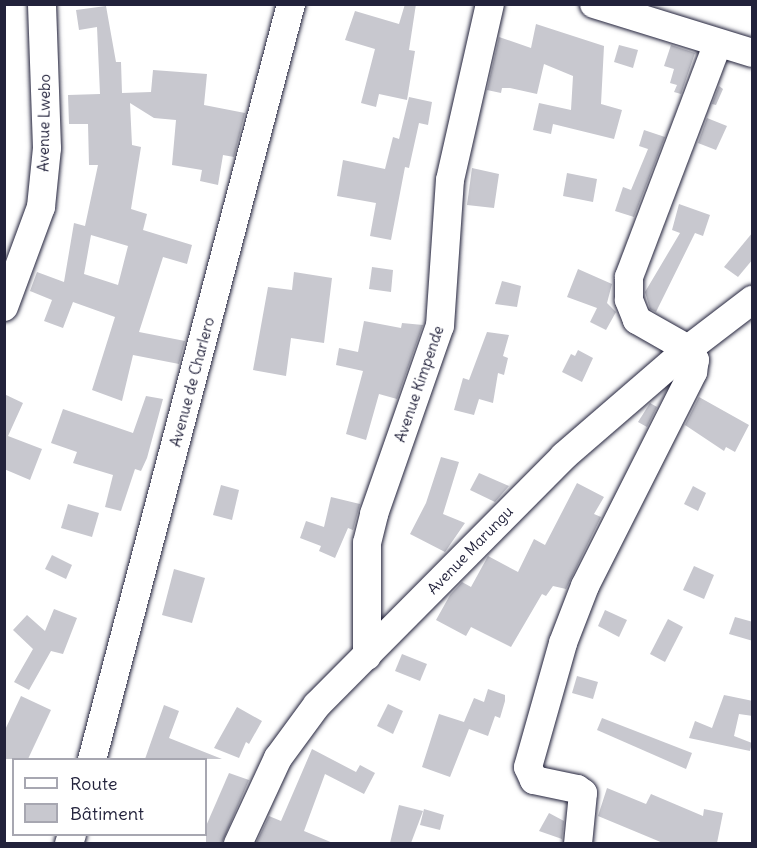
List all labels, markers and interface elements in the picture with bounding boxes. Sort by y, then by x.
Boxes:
street label: Avenue Lwebo [34,74,54,172]
street label: Avenue de Charlero [166,315,218,449]
street label: Avenue Kimpende [391,323,447,445]
street label: Avenue Marungu [424,502,516,598]
legend [12,758,207,836]
text: Route [70,772,118,795]
text: Bâtiment [70,802,144,825]

